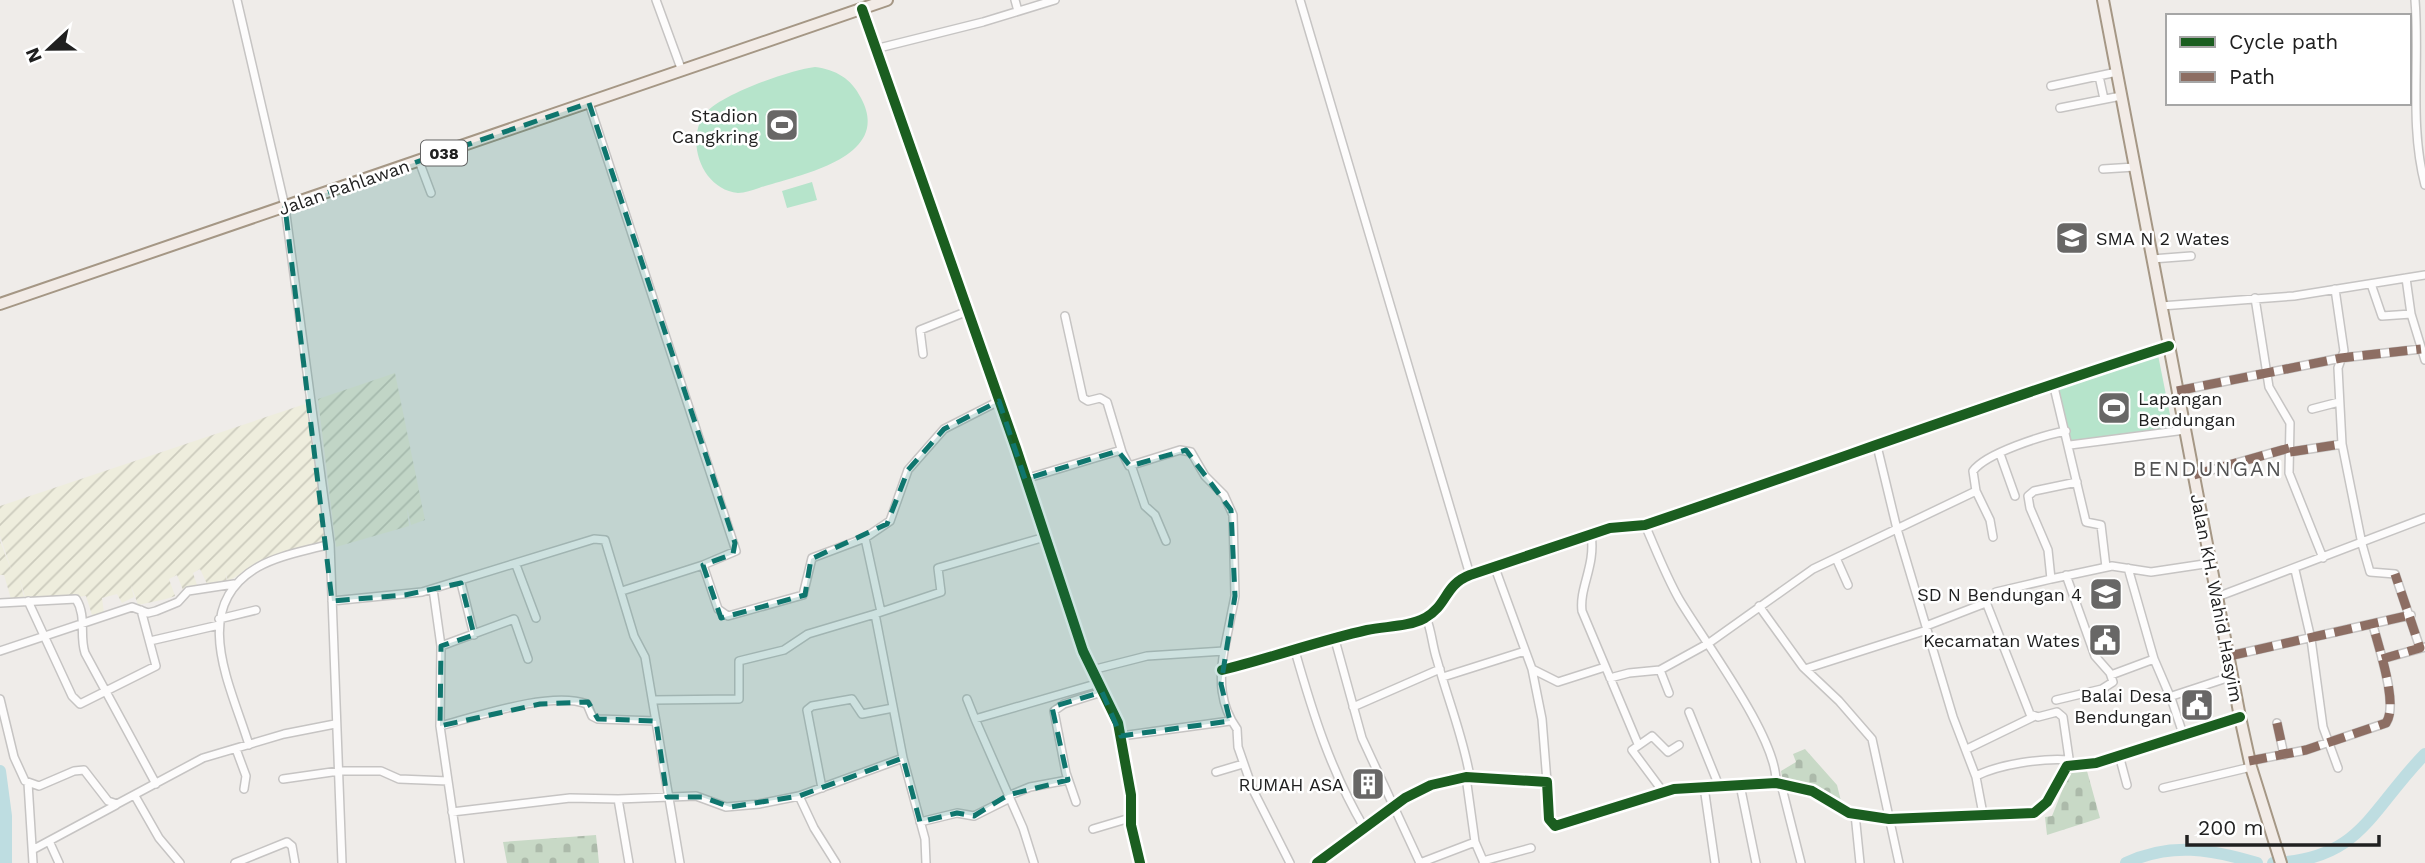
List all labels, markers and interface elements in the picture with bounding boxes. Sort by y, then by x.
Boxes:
north arrow [14,14,84,84]
legend [2166,14,2411,105]
text: Cycle path [2229,29,2338,54]
text: N [20,44,47,66]
text: Path [2229,64,2275,89]
place label: Stadion Cangkring [672,105,758,147]
sports icon: Stadion Cangkring [763,106,801,144]
road number: 038 [421,140,467,166]
street label: Jalan Pahlawan [276,155,412,219]
school or university icon: SMA N 2 Wates [2053,219,2091,257]
place label: SMA N 2 Wates [2096,228,2230,249]
place label: Lapangan Bendungan [2138,388,2236,430]
sports icon: Lapangan Bendungan [2095,389,2133,427]
district label: BENDUNGAN [2133,456,2283,481]
street label: Jalan KH. Wahid Hasyim [2186,492,2248,704]
school or university icon: SD N Bendungan 4 [2087,575,2125,613]
place label: SD N Bendungan 4 [1917,584,2082,605]
public building icon: Kecamatan Wates [2086,621,2124,659]
place label: Kecamatan Wates [1923,630,2080,651]
place label: Balai Desa Bendungan [2074,685,2172,727]
public building icon: Balai Desa Bendungan [2178,686,2216,724]
building icon: RUMAH ASA [1349,765,1387,803]
place label: RUMAH ASA [1238,774,1344,795]
scale bar [2187,804,2380,848]
text: 200 m [2198,815,2264,840]

